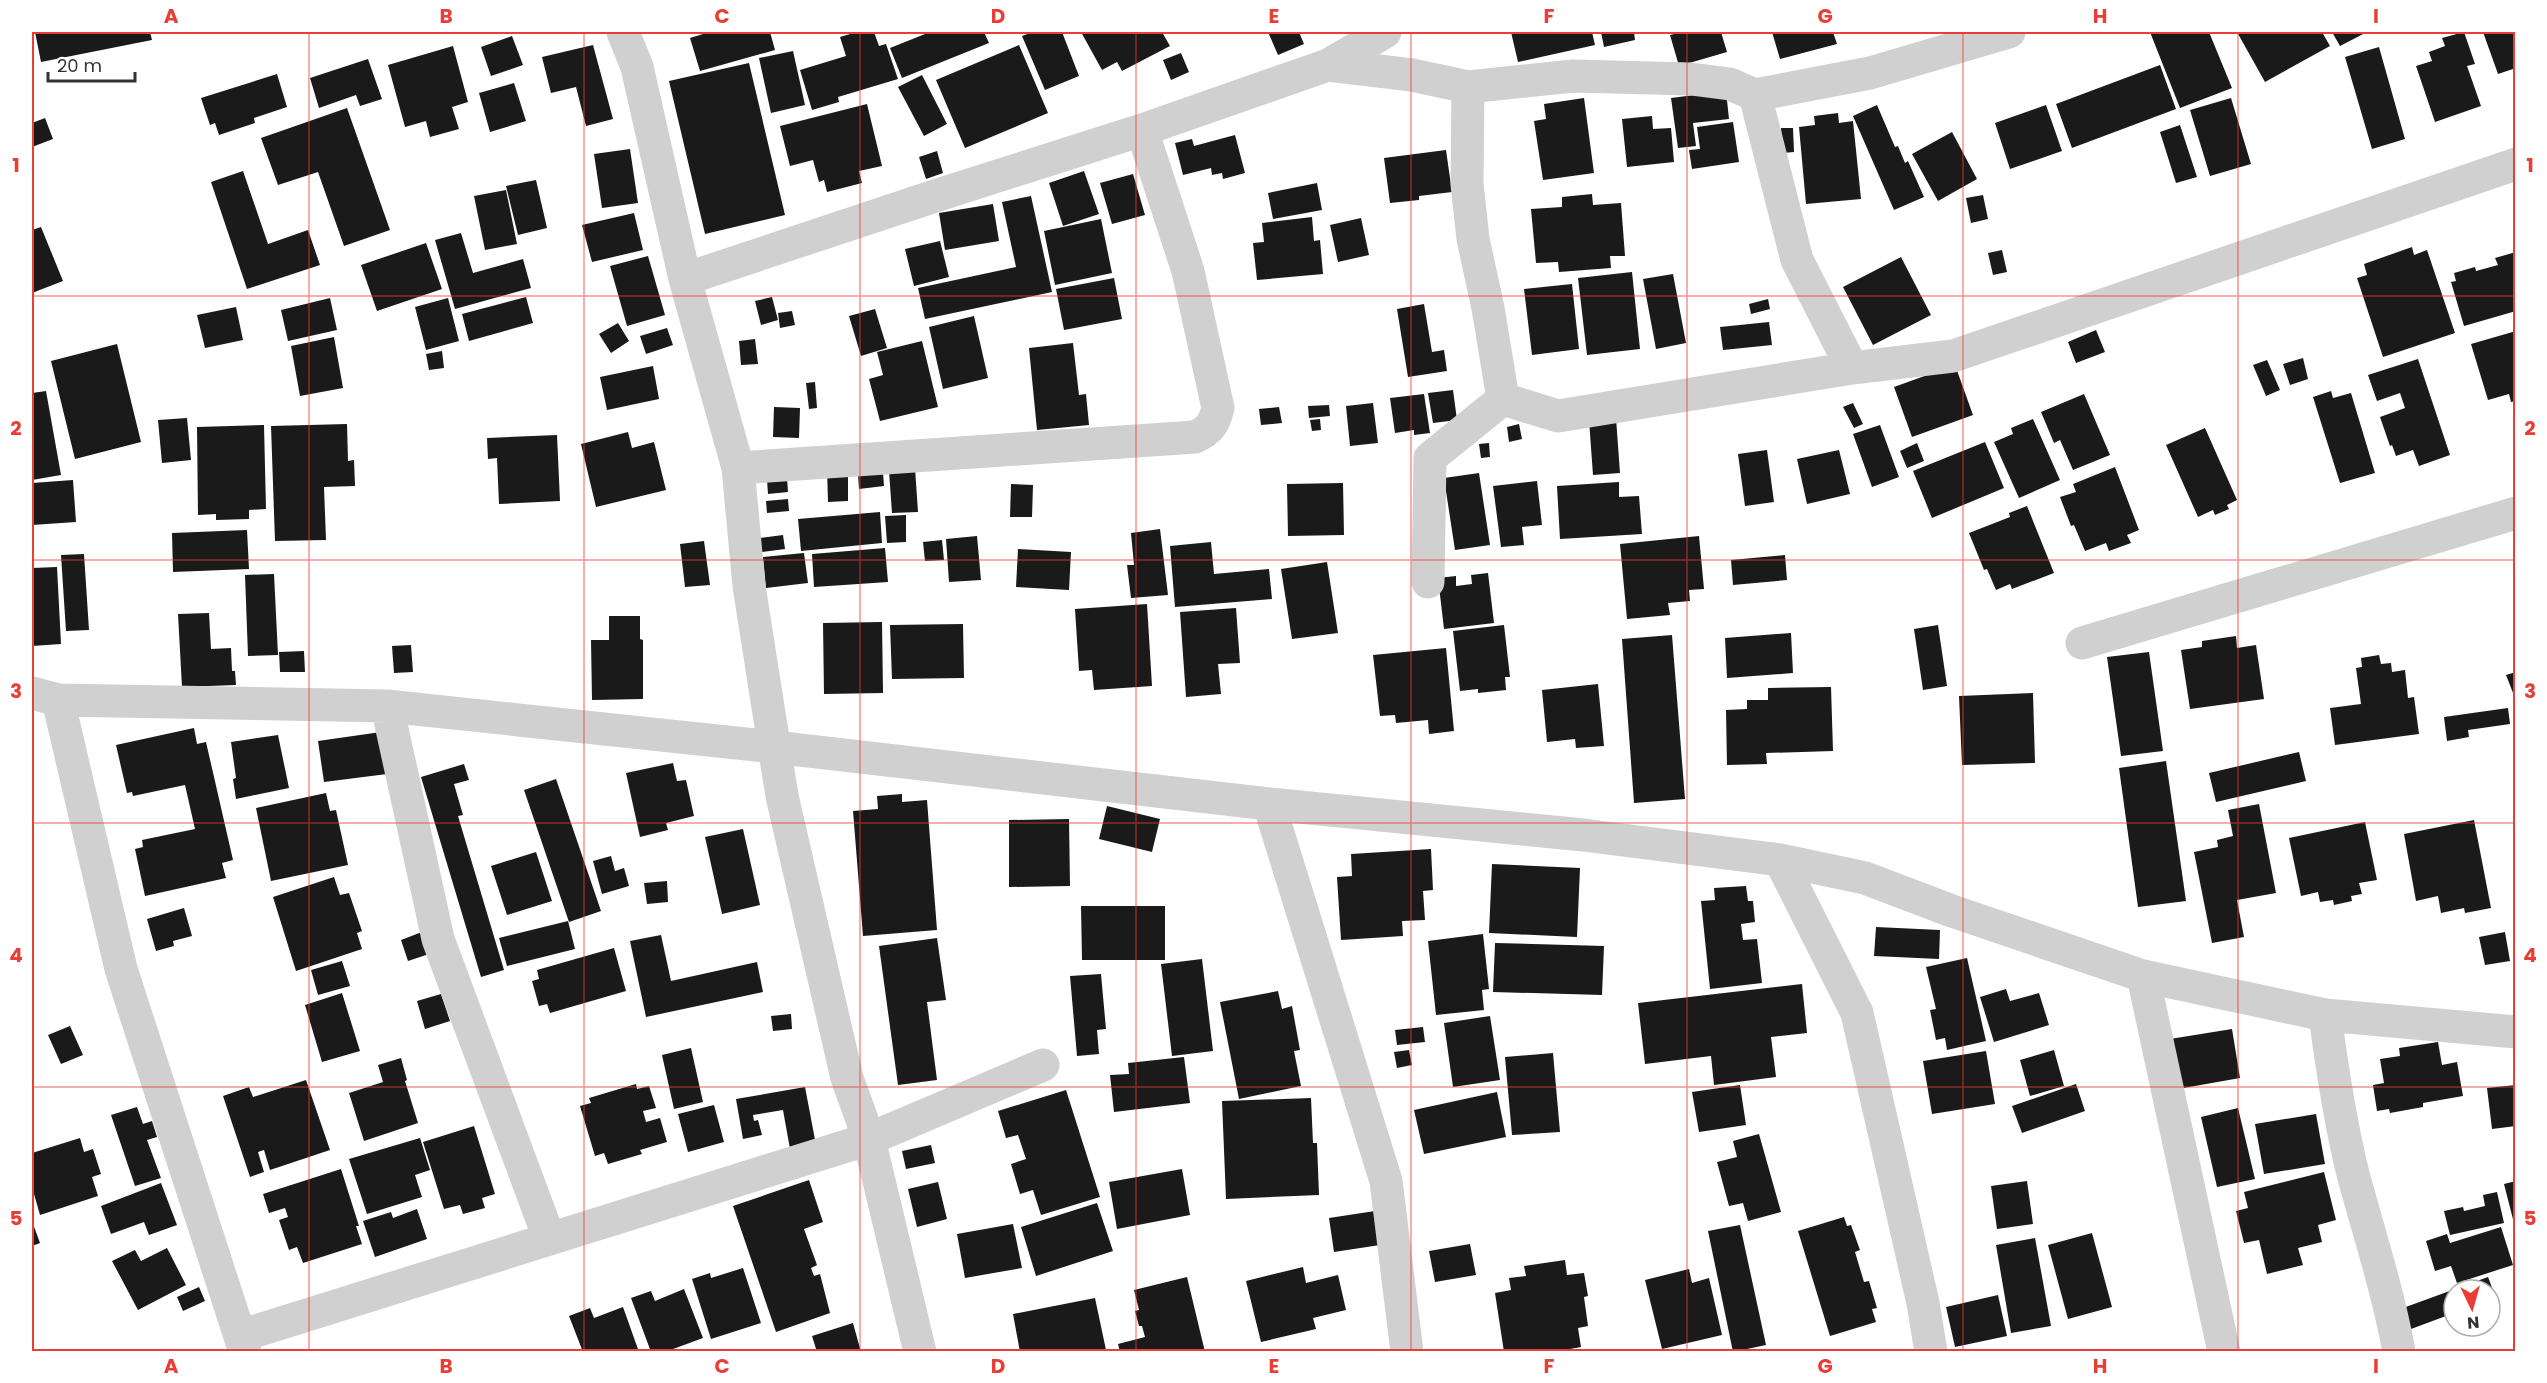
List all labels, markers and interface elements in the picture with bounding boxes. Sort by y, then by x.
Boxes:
text: A [164,2,179,30]
text: B [439,2,453,30]
text: C [714,2,730,30]
text: D [991,2,1005,30]
text: E [1269,2,1279,30]
text: F [1544,2,1555,30]
text: G [1817,2,1833,30]
text: H [2093,2,2107,30]
text: I [2373,2,2379,30]
scale bar [48,45,135,83]
text: 20 m [57,53,102,78]
text: 1 [12,151,20,179]
text: 1 [2526,151,2534,179]
text: 2 [10,414,22,442]
text: 2 [2524,414,2536,442]
text: 3 [10,677,22,705]
text: 3 [2524,677,2536,705]
text: 4 [9,941,23,969]
text: 4 [2523,941,2537,969]
text: 5 [10,1204,23,1232]
text: 5 [2524,1204,2537,1232]
north arrow [2442,1278,2502,1338]
text: N [2466,1310,2480,1334]
text: A [164,1352,179,1380]
text: B [439,1352,453,1380]
text: C [714,1352,730,1380]
text: D [991,1352,1005,1380]
text: E [1269,1352,1279,1380]
text: F [1544,1352,1555,1380]
text: G [1817,1352,1833,1380]
text: H [2093,1352,2107,1380]
text: I [2373,1352,2379,1380]

